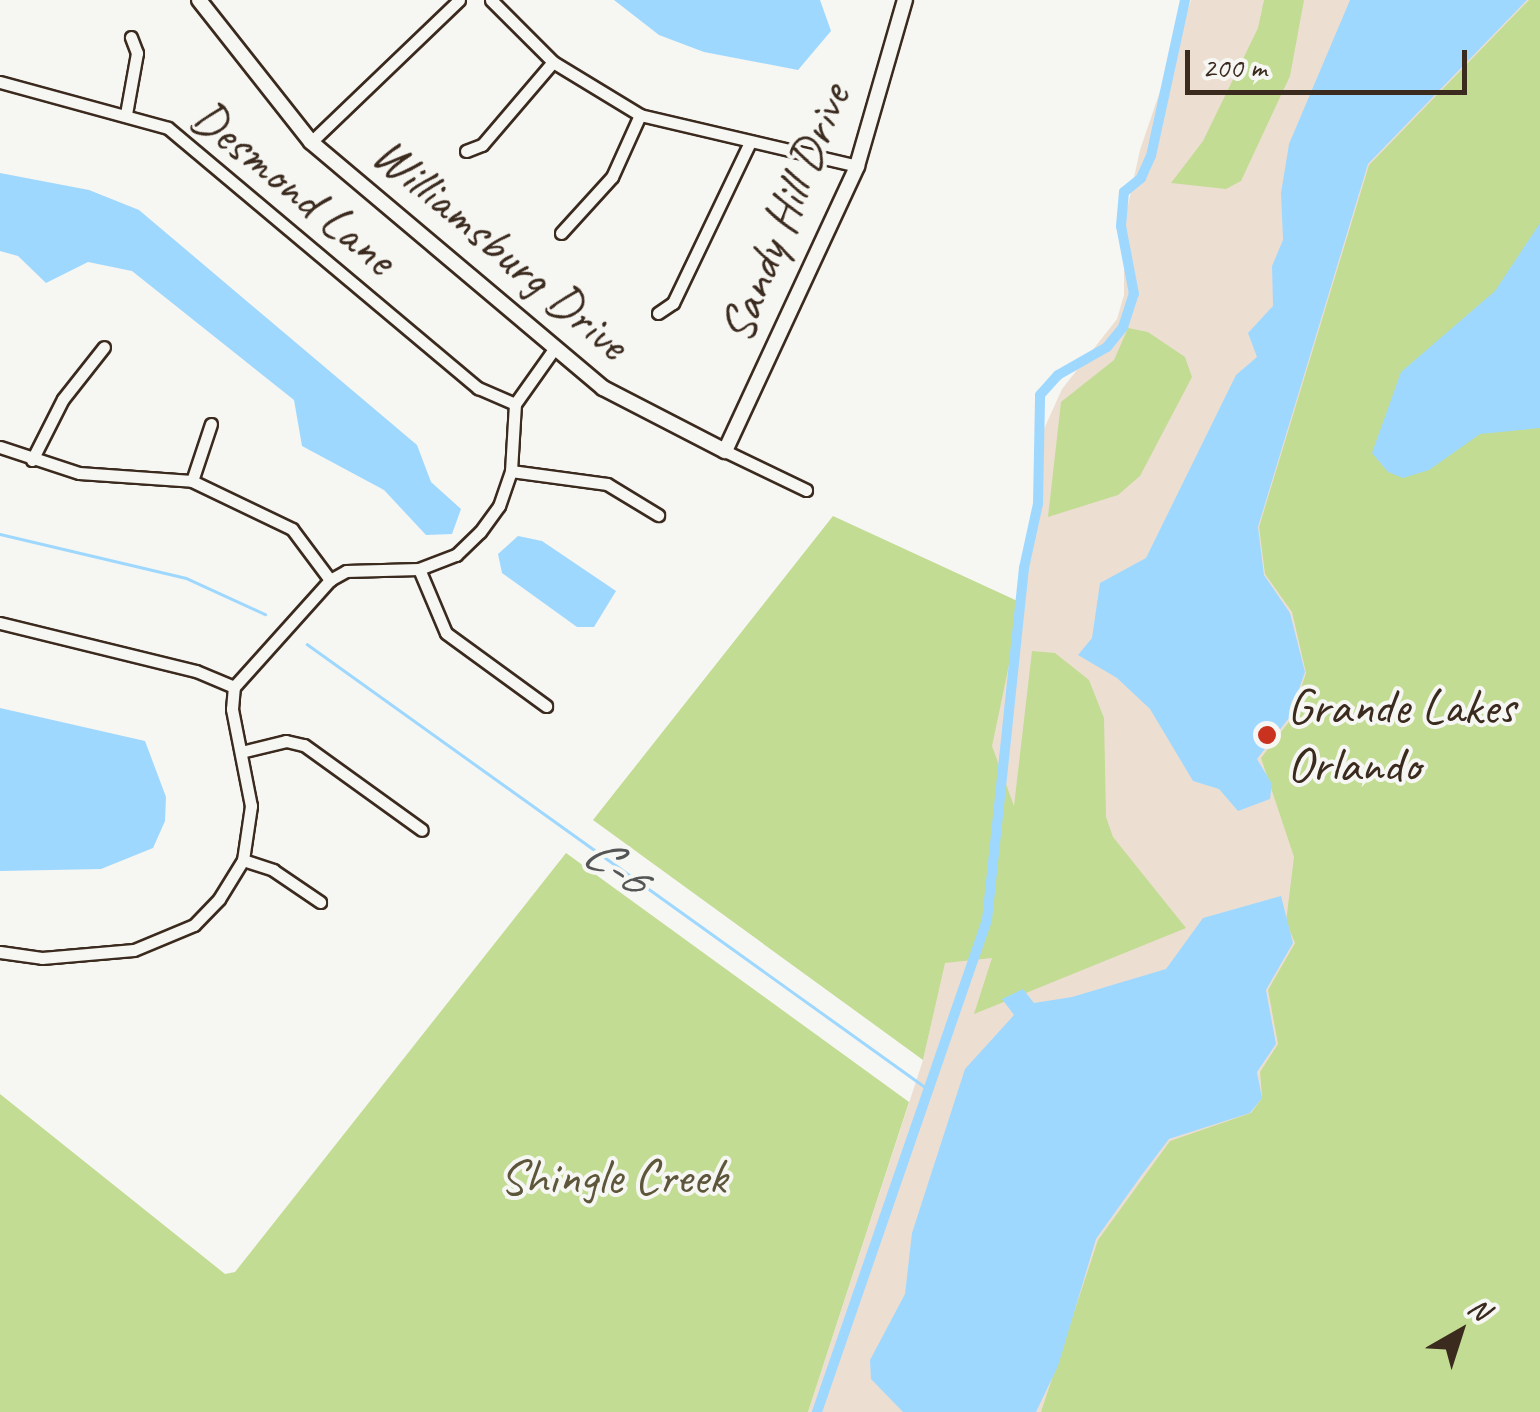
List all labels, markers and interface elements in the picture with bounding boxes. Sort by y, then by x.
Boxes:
scale bar [1190,30,1472,92]
text: 200 m [1202,48,1267,86]
street label: Sandy Hill Drive [705,75,863,351]
street label: Desmond Lane [179,86,409,288]
street label: Williamsburg Drive [360,123,642,373]
place label: Grande Lakes Orlando [1287,676,1516,794]
marker: Grande Lakes Orlando [1256,724,1278,746]
water label: C-6 [571,821,661,909]
park label: Shingle Creek [499,1147,727,1207]
north arrow [1410,1282,1510,1382]
text: N [1461,1289,1497,1327]

